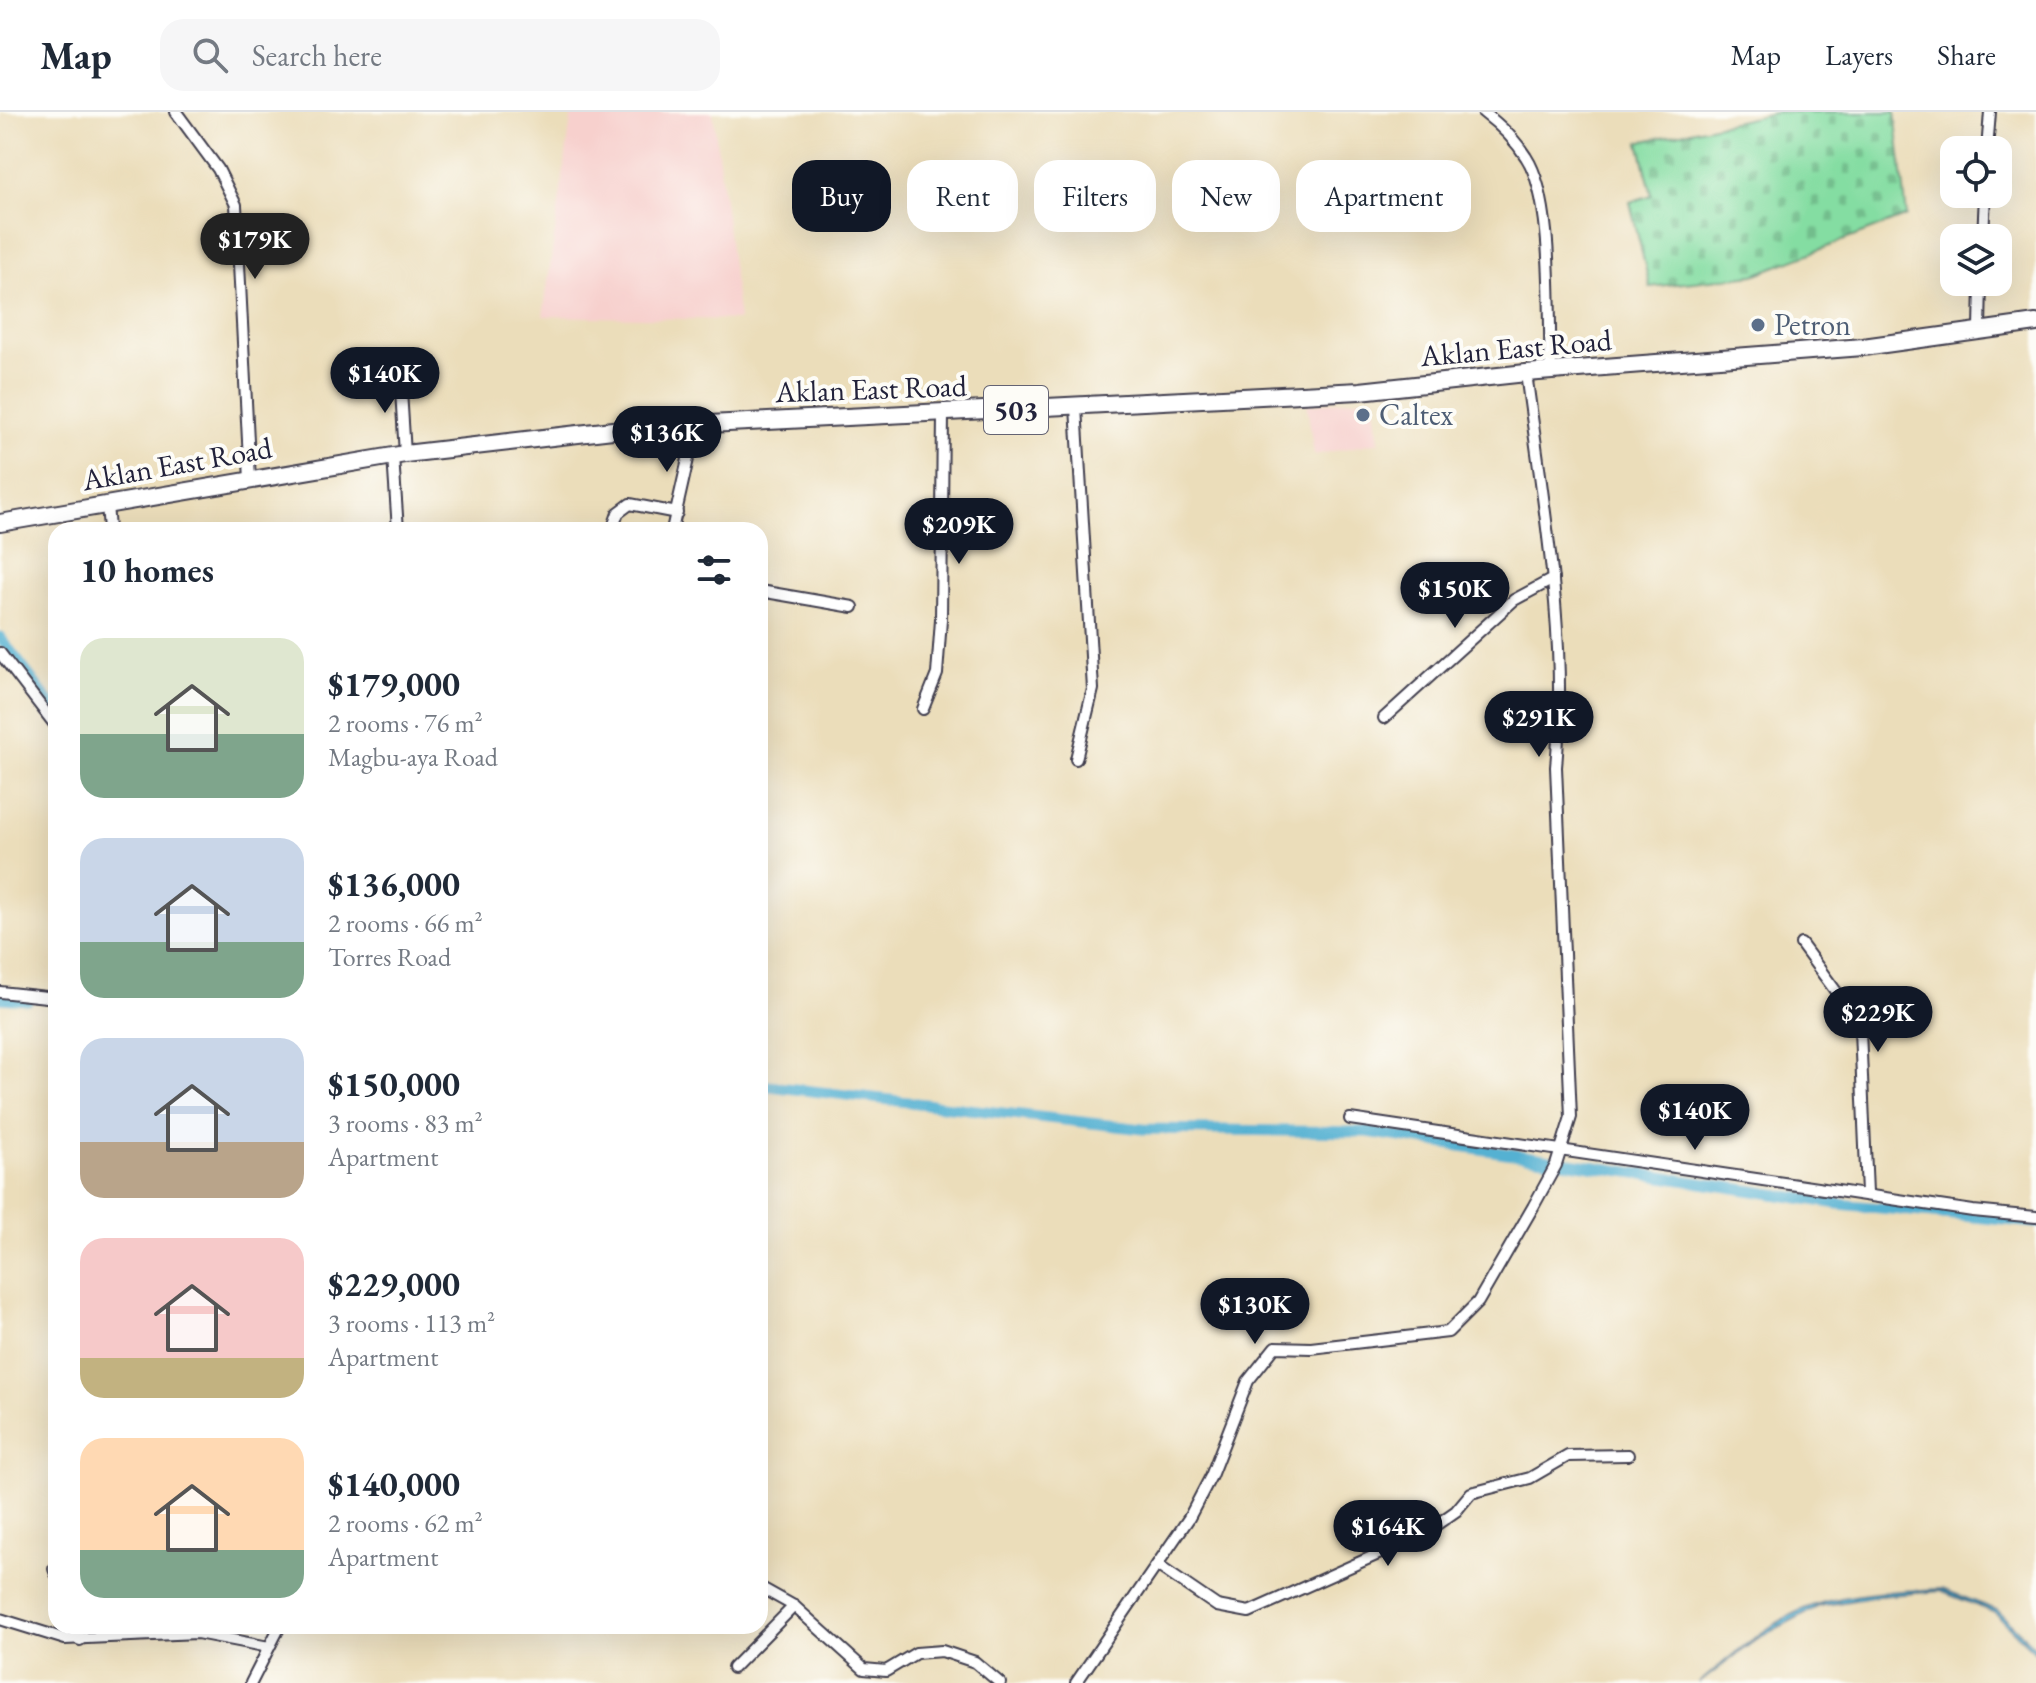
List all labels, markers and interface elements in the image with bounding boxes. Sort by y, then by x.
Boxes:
search box [160,19,720,91]
text: Map [40,31,112,80]
icon: search [188,33,232,77]
text: Search here [252,36,382,75]
text: Map [1731,37,1781,73]
text: Layers [1825,37,1893,73]
text: Share [1937,37,1996,73]
map controls [1940,136,2012,296]
button: locate [1940,136,2012,208]
chip: Buy [792,160,891,232]
chip: Rent [907,160,1018,232]
chip: Filters [1034,160,1156,232]
chip: New [1172,160,1280,232]
chip: Apartment [1296,160,1471,232]
pin: $179K [199,213,311,281]
text: $179K [218,222,292,256]
button: layers [1940,224,2012,296]
place label: Petron [1774,305,1851,344]
marker: Petron [1749,316,1767,334]
street label: Aklan East Road [1418,320,1614,375]
pin: $140K [329,347,441,415]
text: $140K [348,356,422,390]
street label: Aklan East Road [773,366,968,411]
road number: 503 [984,386,1048,434]
place label: Caltex [1379,395,1453,434]
pin: $136K [611,406,723,474]
marker: Caltex [1354,406,1372,424]
text: $136K [630,415,704,449]
street label: Aklan East Road [78,428,276,500]
pin: $209K [903,498,1015,566]
text: $209K [922,507,996,541]
text: 10 homes [80,548,214,592]
icon: filters [692,548,736,592]
pin: $150K [1399,562,1511,630]
text: $150K [1418,571,1492,605]
text: $179,000 [328,662,460,706]
icon: home [144,670,240,766]
pin: $291K [1483,691,1595,759]
text: $291K [1502,700,1576,734]
text: 2 rooms · 76 m² [328,706,483,740]
text: Magbu-aya Road [328,740,498,774]
text: $136,000 [328,862,460,906]
icon: home [144,870,240,966]
text: 2 rooms · 66 m² [328,906,483,940]
text: Torres Road [328,940,451,974]
pin: $229K [1822,986,1934,1054]
text: $229K [1841,995,1915,1029]
text: $150,000 [328,1062,460,1106]
icon: home [144,1070,240,1166]
pin: $140K [1639,1084,1751,1152]
text: $140K [1658,1093,1732,1127]
text: 3 rooms · 83 m² [328,1106,483,1140]
text: Apartment [328,1140,438,1174]
text: $229,000 [328,1262,460,1306]
icon: home [144,1270,240,1366]
pin: $130K [1199,1278,1311,1346]
text: $130K [1218,1287,1292,1321]
text: 3 rooms · 113 m² [328,1306,495,1340]
text: Apartment [328,1340,438,1374]
text: $140,000 [328,1462,460,1506]
icon: home [144,1470,240,1566]
pin: $164K [1332,1500,1444,1568]
text: 2 rooms · 62 m² [328,1506,483,1540]
text: $164K [1351,1509,1425,1543]
text: Apartment [328,1540,438,1574]

